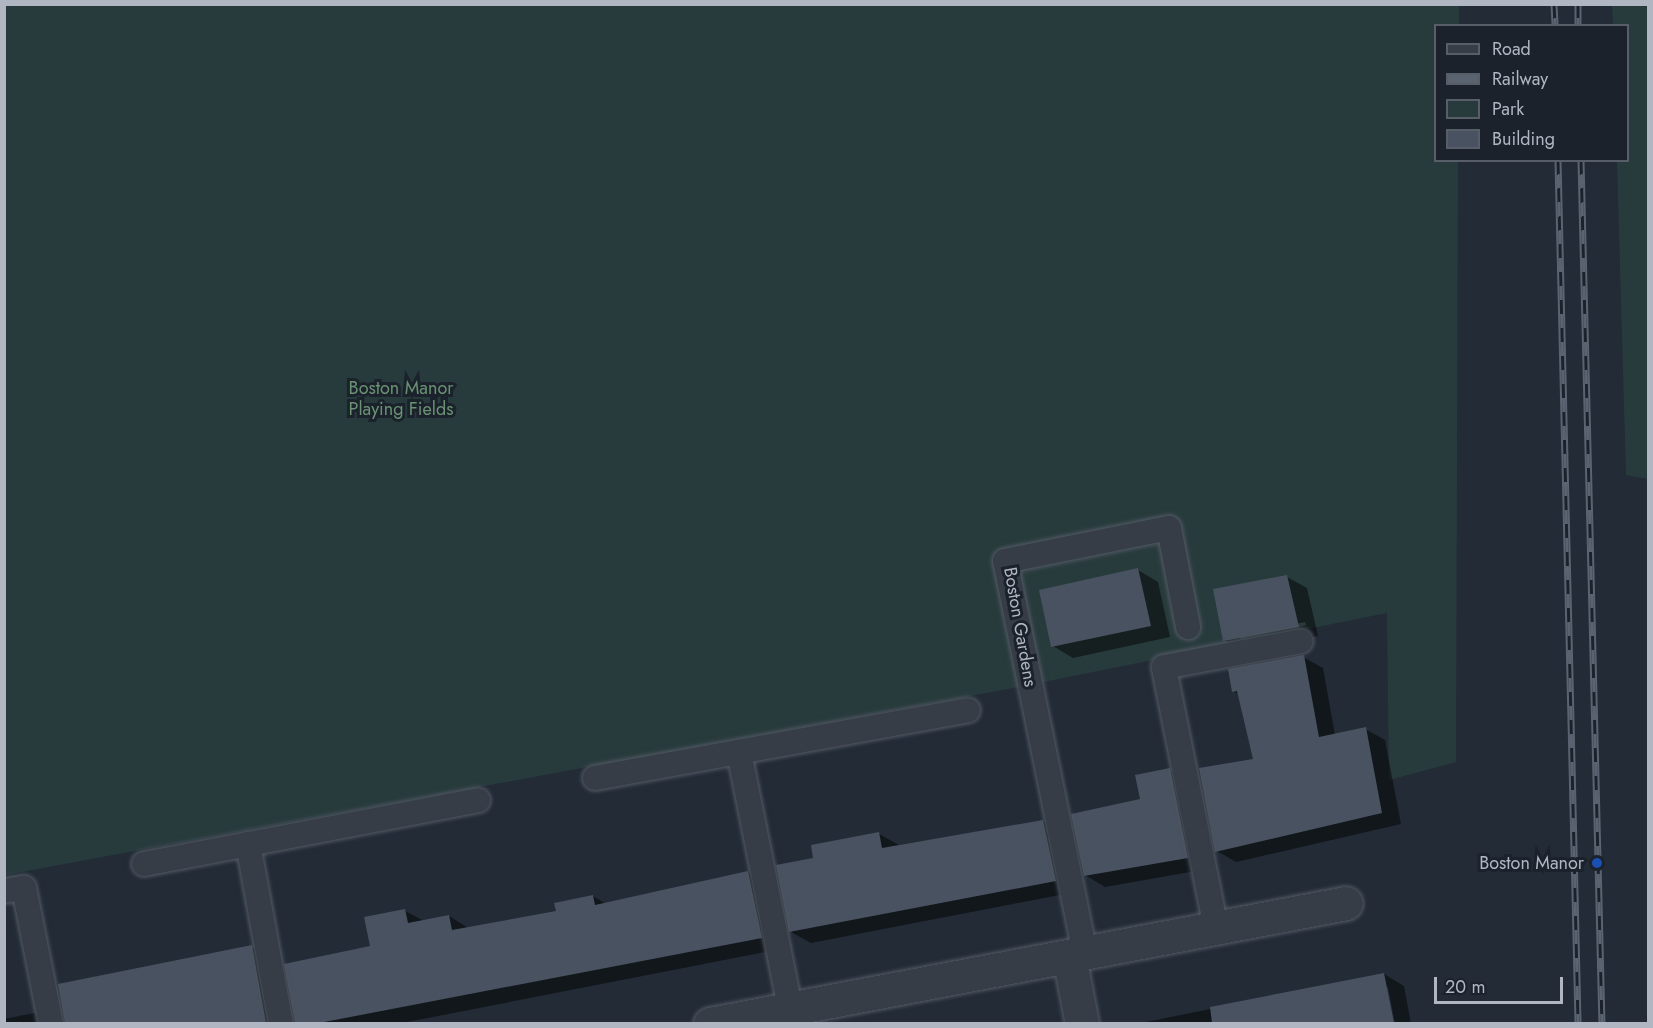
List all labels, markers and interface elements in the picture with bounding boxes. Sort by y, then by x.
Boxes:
legend [1434,24,1629,162]
text: Road [1492,36,1531,62]
text: Railway [1492,66,1548,92]
text: Park [1492,96,1524,122]
text: Building [1492,126,1555,152]
park label: Boston Manor Playing Fields [349,378,453,420]
street label: Boston Gardens [999,565,1041,689]
place label: Boston Manor [1479,852,1584,874]
marker: Boston Manor [1588,854,1606,872]
scale bar [1437,965,1566,1003]
text: 20 m [1445,974,1485,1000]

